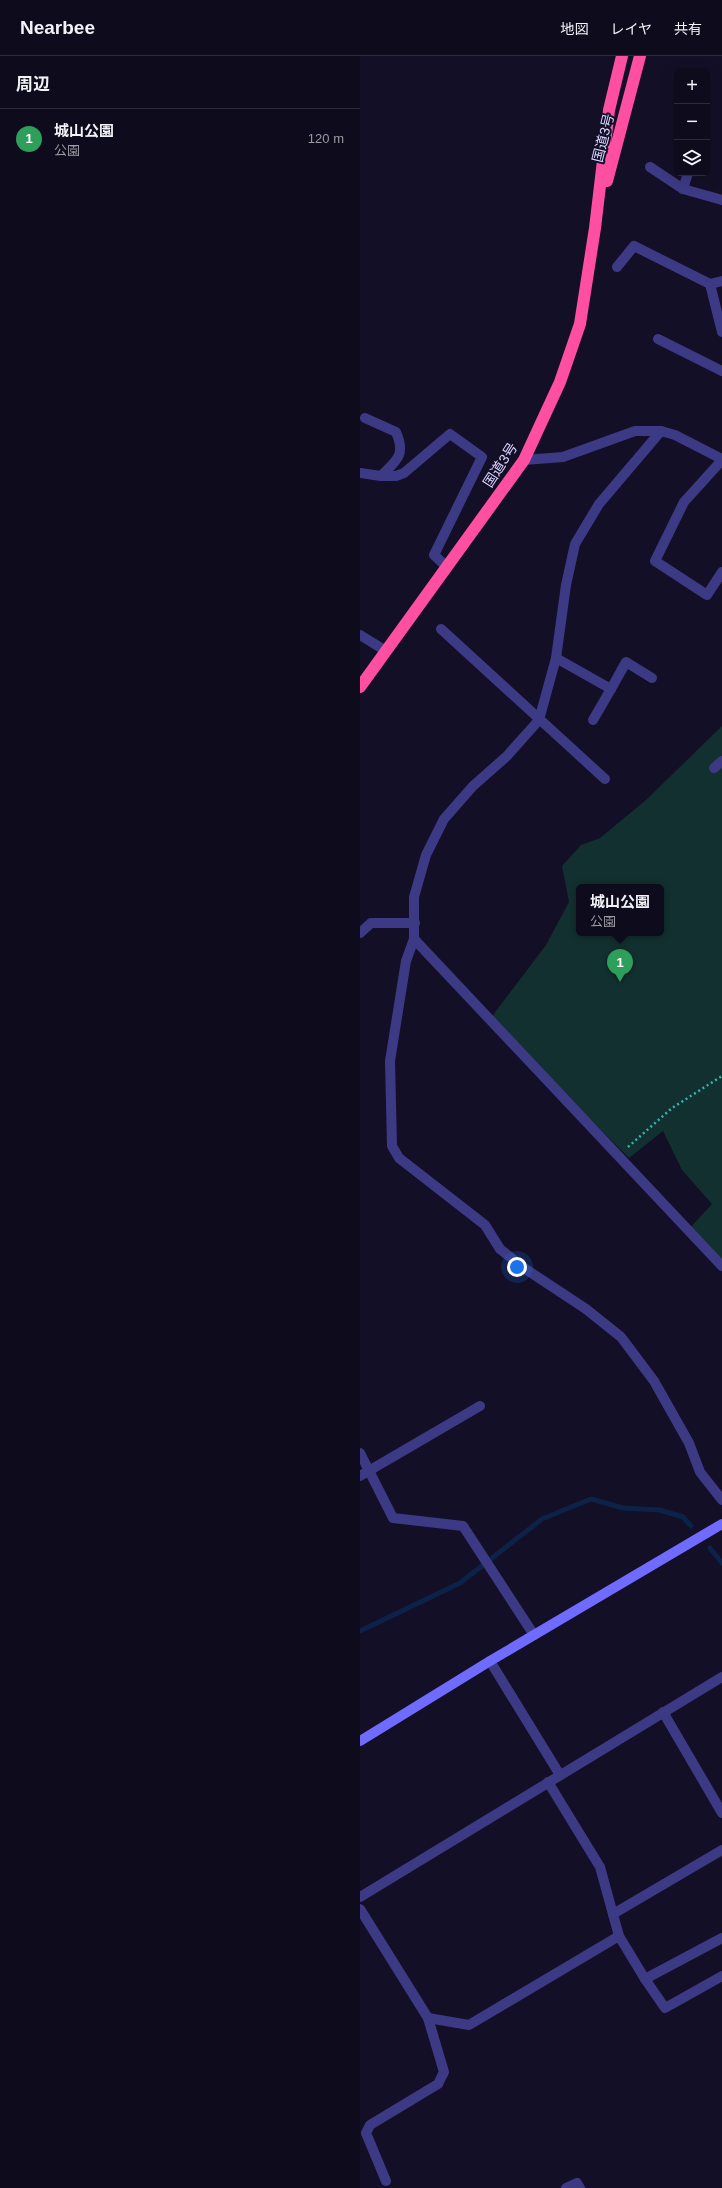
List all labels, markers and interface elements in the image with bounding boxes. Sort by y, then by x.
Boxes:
text: Nearbee [20,17,95,38]
text: 地図 [560,21,588,37]
text: レイヤ [610,21,652,37]
text: 共有 [674,21,702,37]
map controls [674,68,710,176]
button: + [674,68,710,104]
text: 周辺 [16,75,50,94]
button: − [674,104,710,140]
street label: 国道3号 [589,112,617,164]
text: 城山公園 [54,122,114,139]
text: 1 [25,131,33,146]
text: 120 m [308,131,344,146]
button: layers [674,140,710,176]
text: 公園 [54,143,80,158]
street label: 国道3号 [480,440,520,490]
popup [576,884,664,936]
text: 城山公園 [590,893,650,910]
text: 公園 [590,914,616,929]
pin: 1 [607,949,633,982]
your location [507,1257,527,1277]

